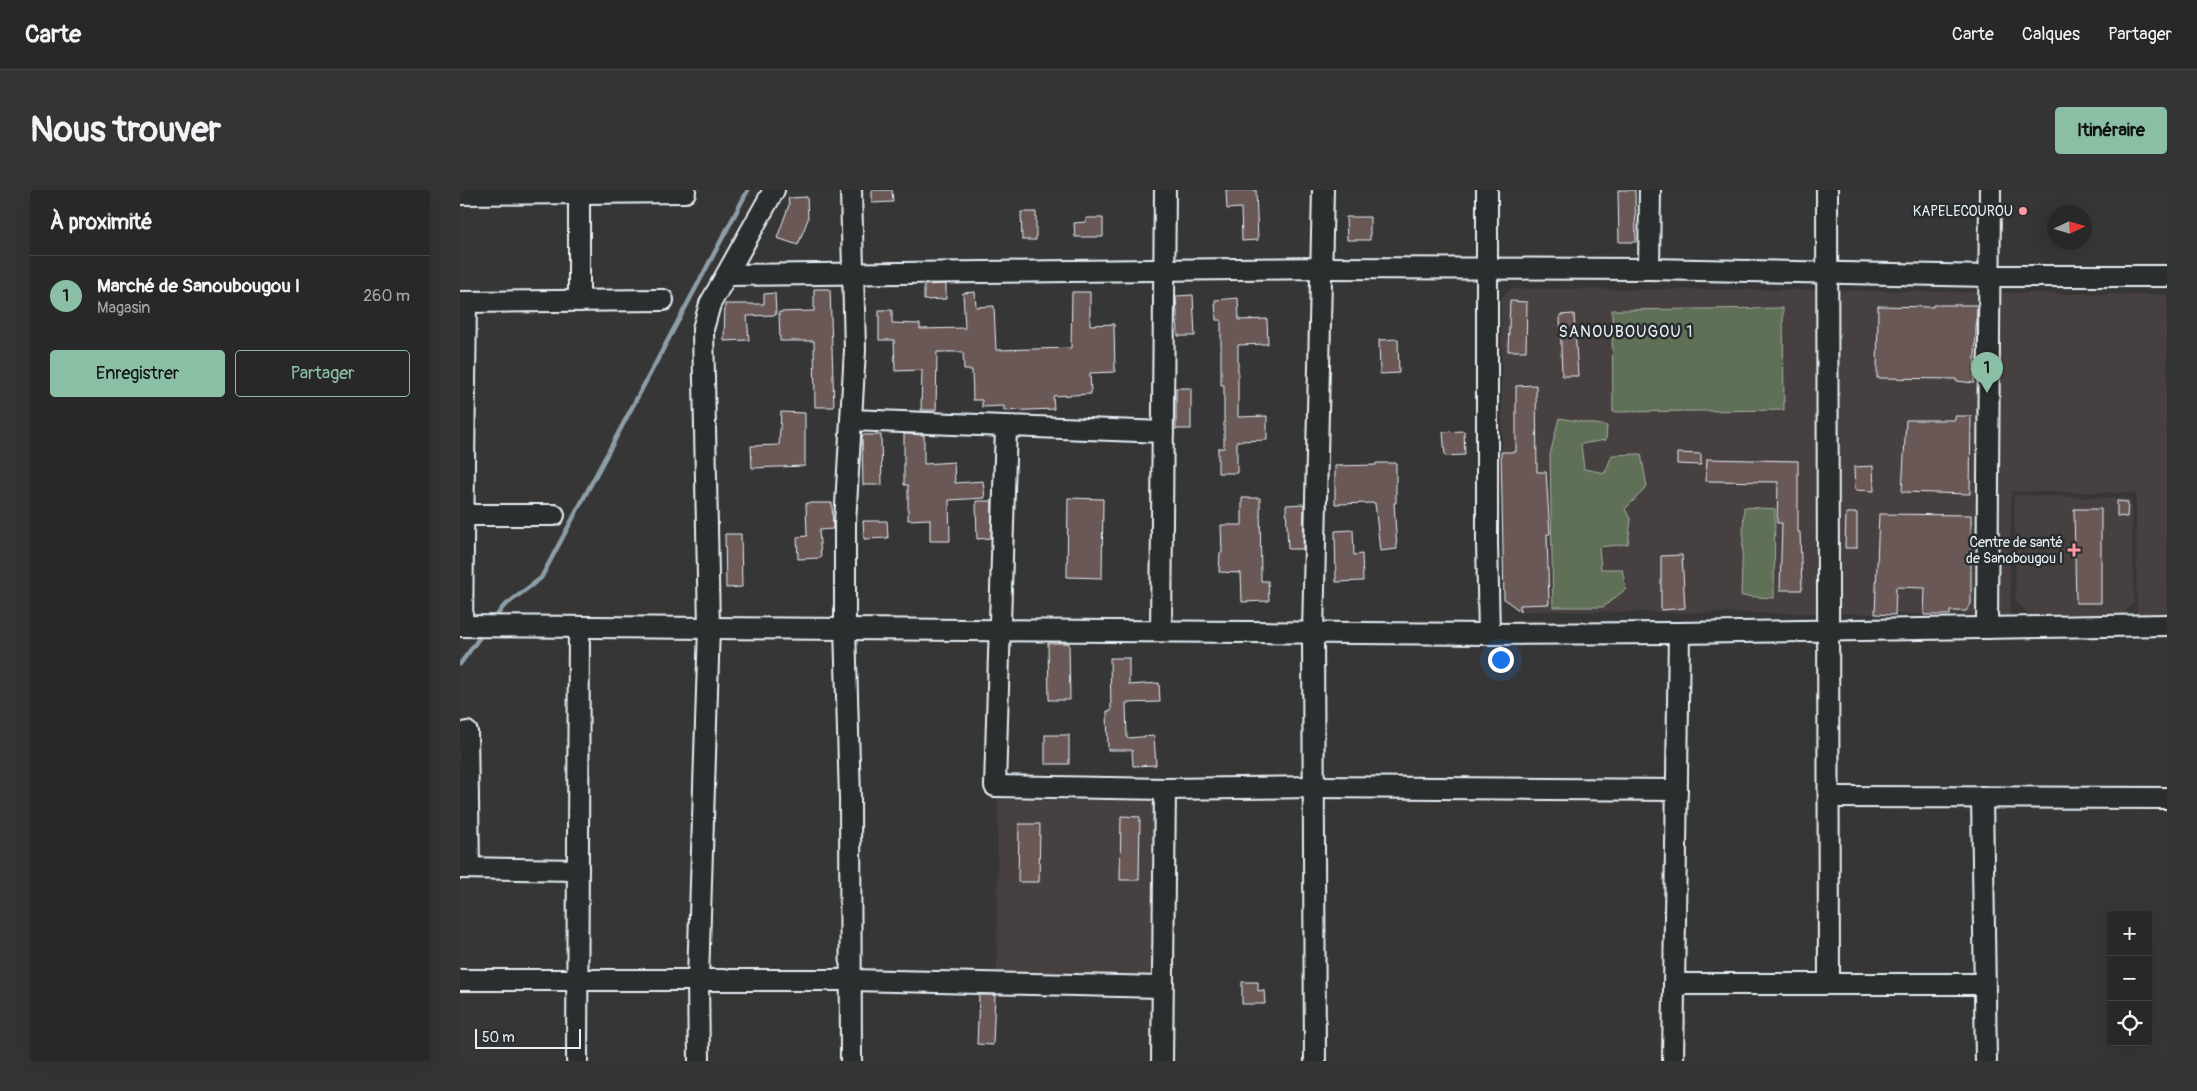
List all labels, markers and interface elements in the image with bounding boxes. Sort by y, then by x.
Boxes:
text: Carte [25,20,81,49]
text: Carte [1952,23,1994,46]
text: Calques [2022,23,2080,46]
text: Partager [2108,23,2172,46]
button: Itinéraire [2055,107,2167,154]
text: Nous trouver [30,108,221,152]
place label: KAPELECOUROU [1913,203,2013,220]
marker: KAPELECOUROU [2017,205,2029,217]
north arrow [2047,205,2092,250]
text: À proximité [50,209,153,236]
text: Marché de Sanoubougou I [97,274,300,298]
text: 1 [63,286,69,306]
text: 260 m [363,286,410,306]
text: Magasin [97,298,150,318]
district label: SANOUBOUGOU 1 [1558,322,1694,342]
button: Enregistrer [50,350,225,397]
button: Partager [235,350,410,397]
pin: 1 [1971,352,2003,393]
place label: Centre de santé de Sanobougou I [1966,534,2063,567]
marker: Centre de santé de Sanobougou I [2067,543,2081,557]
your location [1488,647,1514,673]
map controls [2107,911,2152,1046]
button: + [2107,911,2152,956]
button: − [2107,956,2152,1001]
button: locate [2107,1001,2152,1046]
scale bar [475,1026,581,1049]
text: 50 m [482,1029,515,1046]

